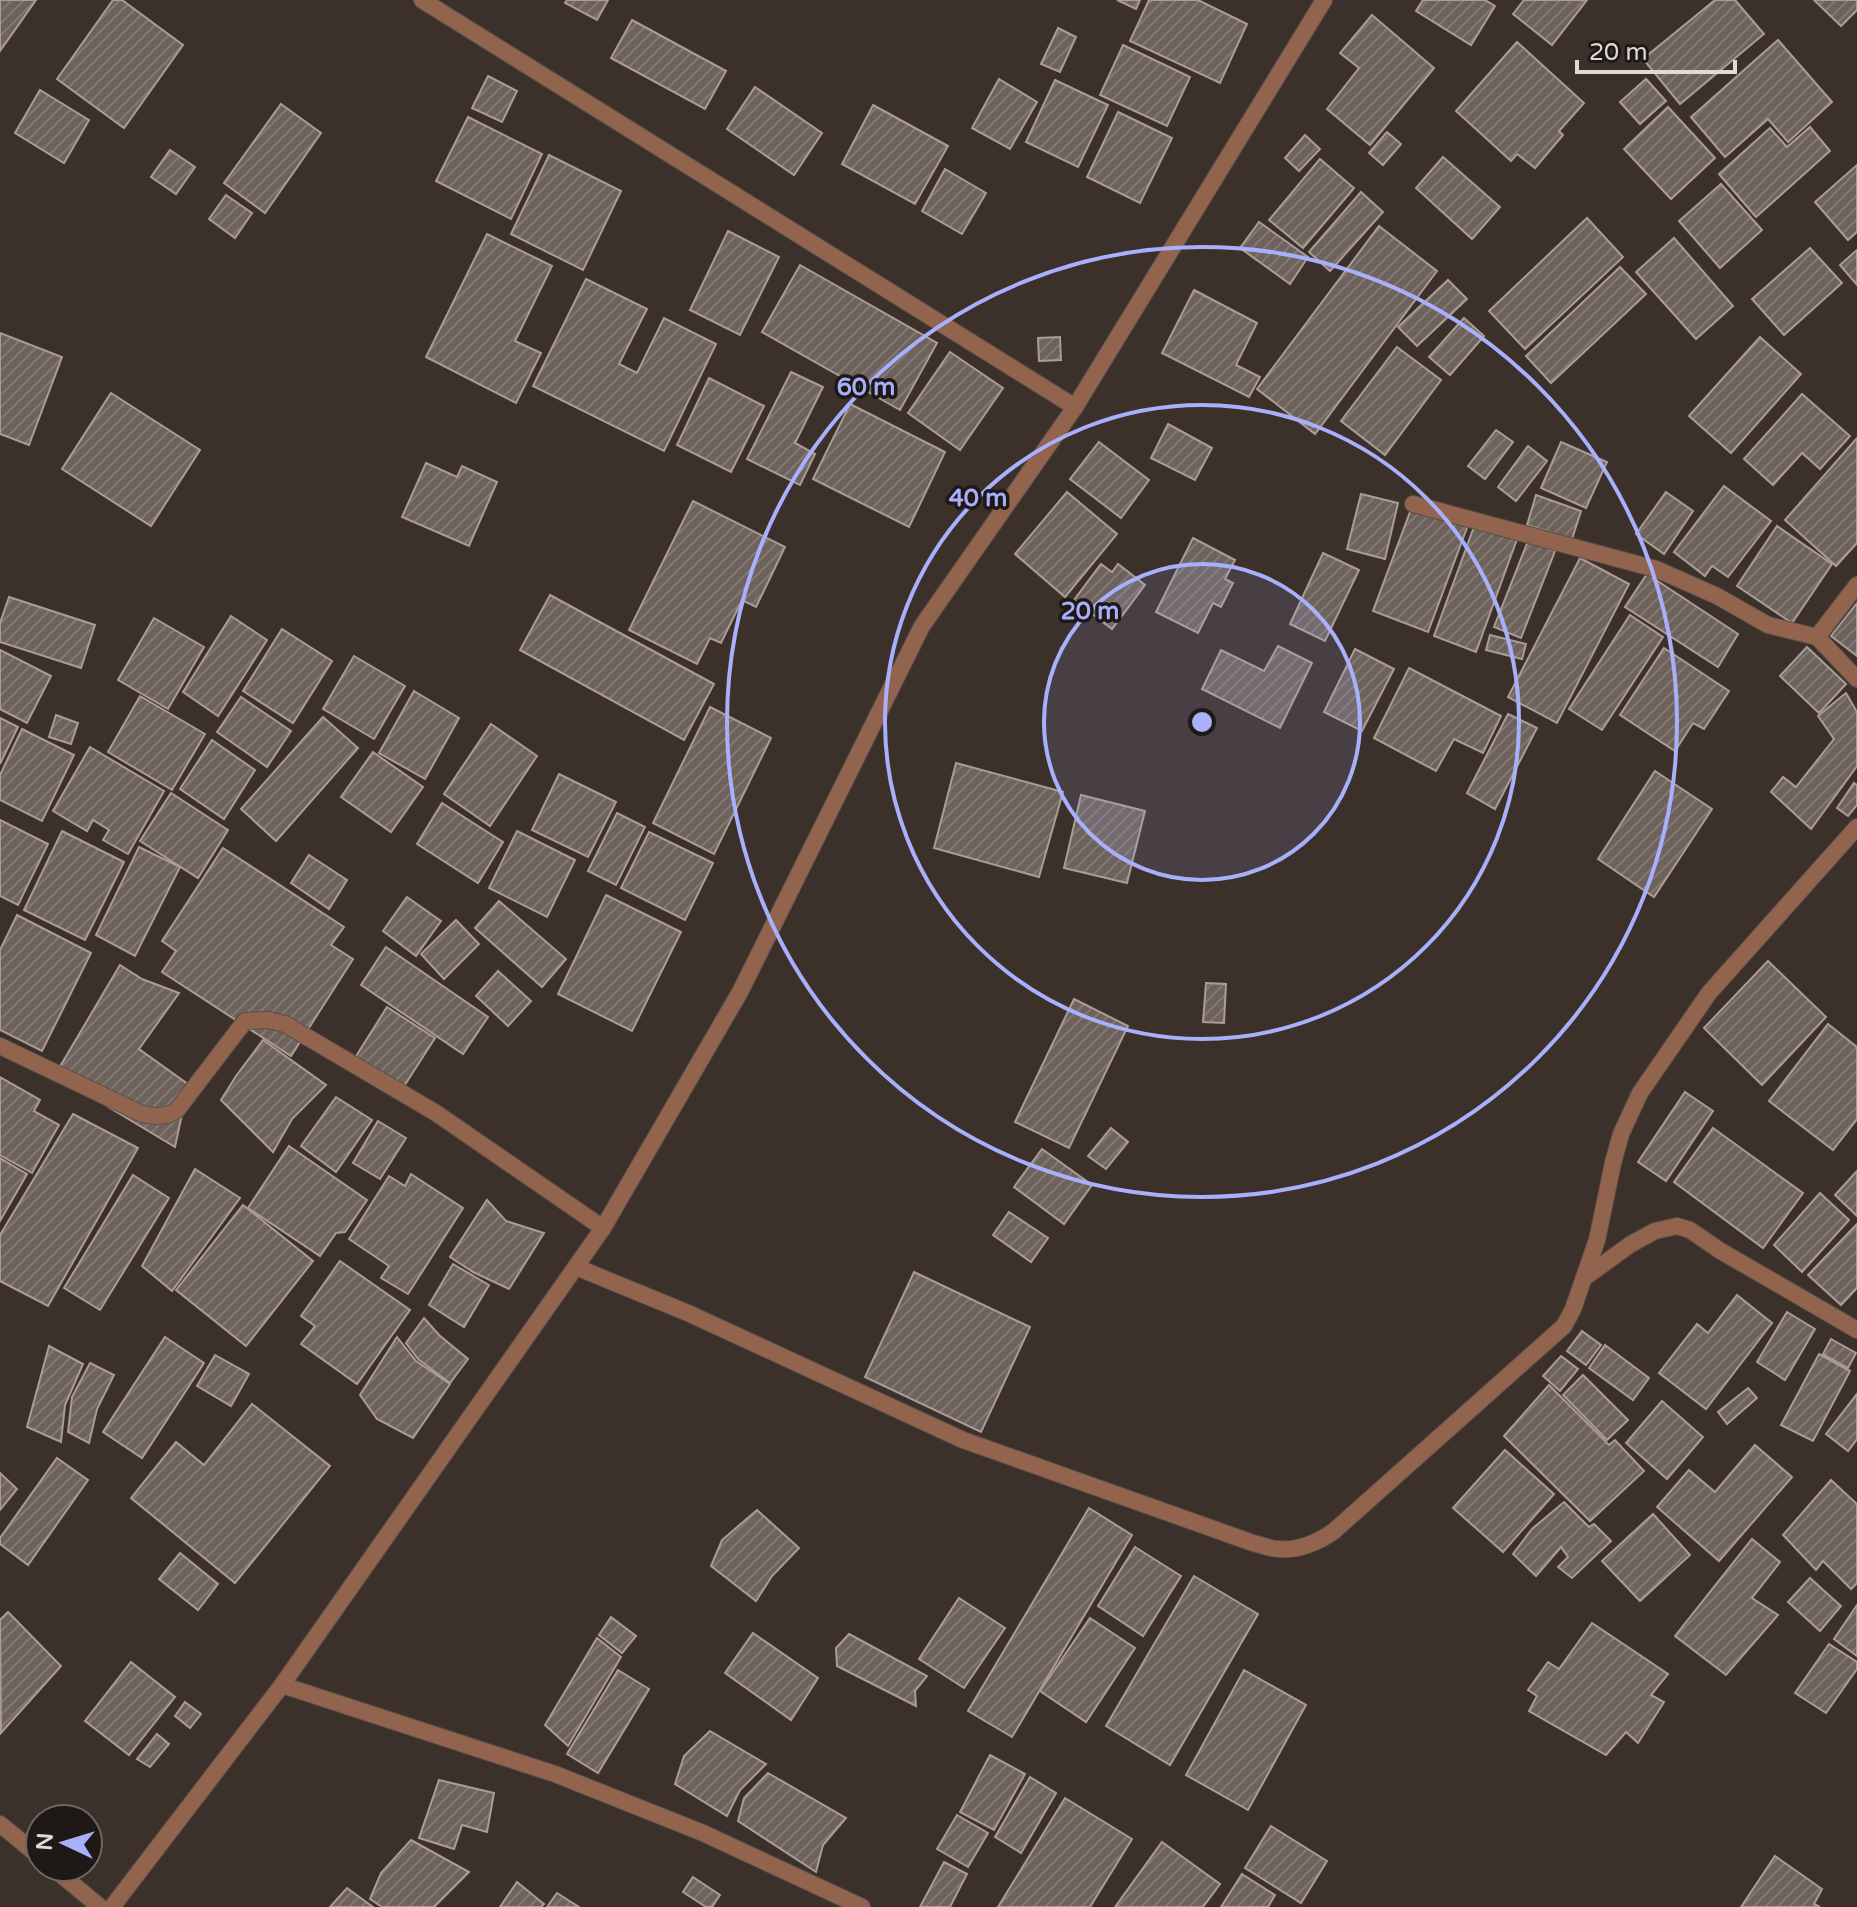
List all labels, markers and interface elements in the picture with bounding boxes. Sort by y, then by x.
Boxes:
scale bar [1577,24,1735,74]
text: 20 m [1589,38,1647,67]
text: 60 m [837,373,895,402]
text: 40 m [949,484,1007,513]
text: 20 m [1061,597,1119,626]
centre of rings [1188,708,1216,736]
north arrow [24,1803,104,1883]
text: N [31,1832,59,1851]

